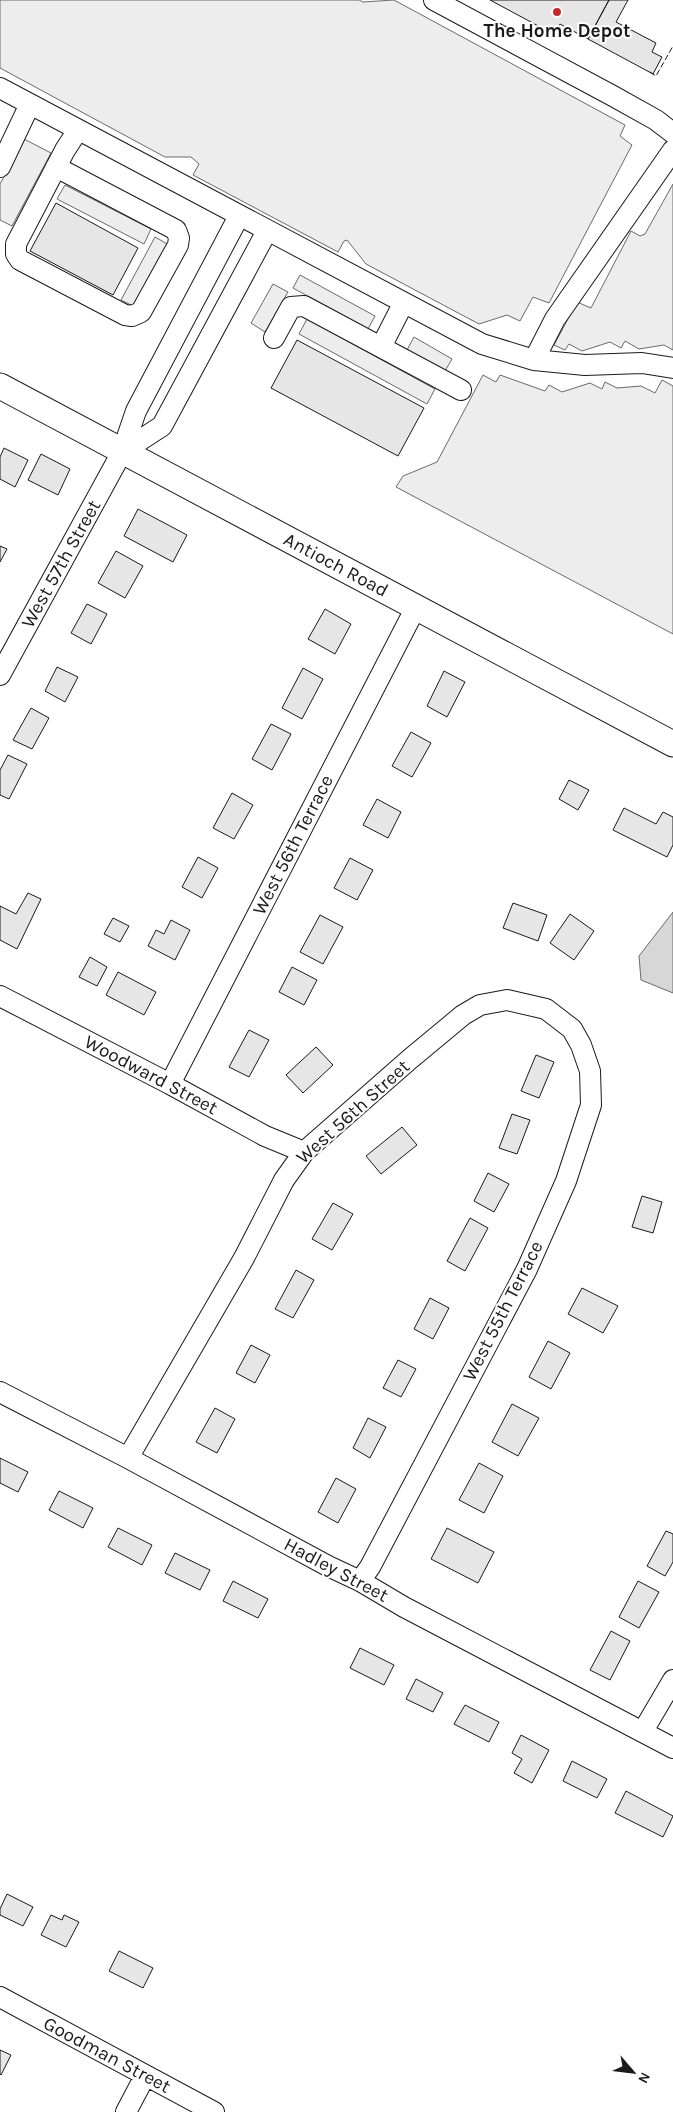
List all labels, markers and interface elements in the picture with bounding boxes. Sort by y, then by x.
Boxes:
marker: The Home Depot [551,6,563,18]
place label: The Home Depot [484,20,630,42]
street label: West 57th Street [17,496,105,632]
street label: Antioch Road [280,528,392,602]
street label: West 56th Terrace [248,771,338,919]
street label: Woodward Street [81,1031,221,1119]
street label: West 56th Street [292,1055,414,1169]
street label: West 55th Terrace [458,1237,548,1385]
street label: Hadley Street [280,1533,392,1607]
street label: Goodman Street [40,2012,174,2098]
north arrow [608,2047,658,2097]
text: N [634,2069,654,2086]

